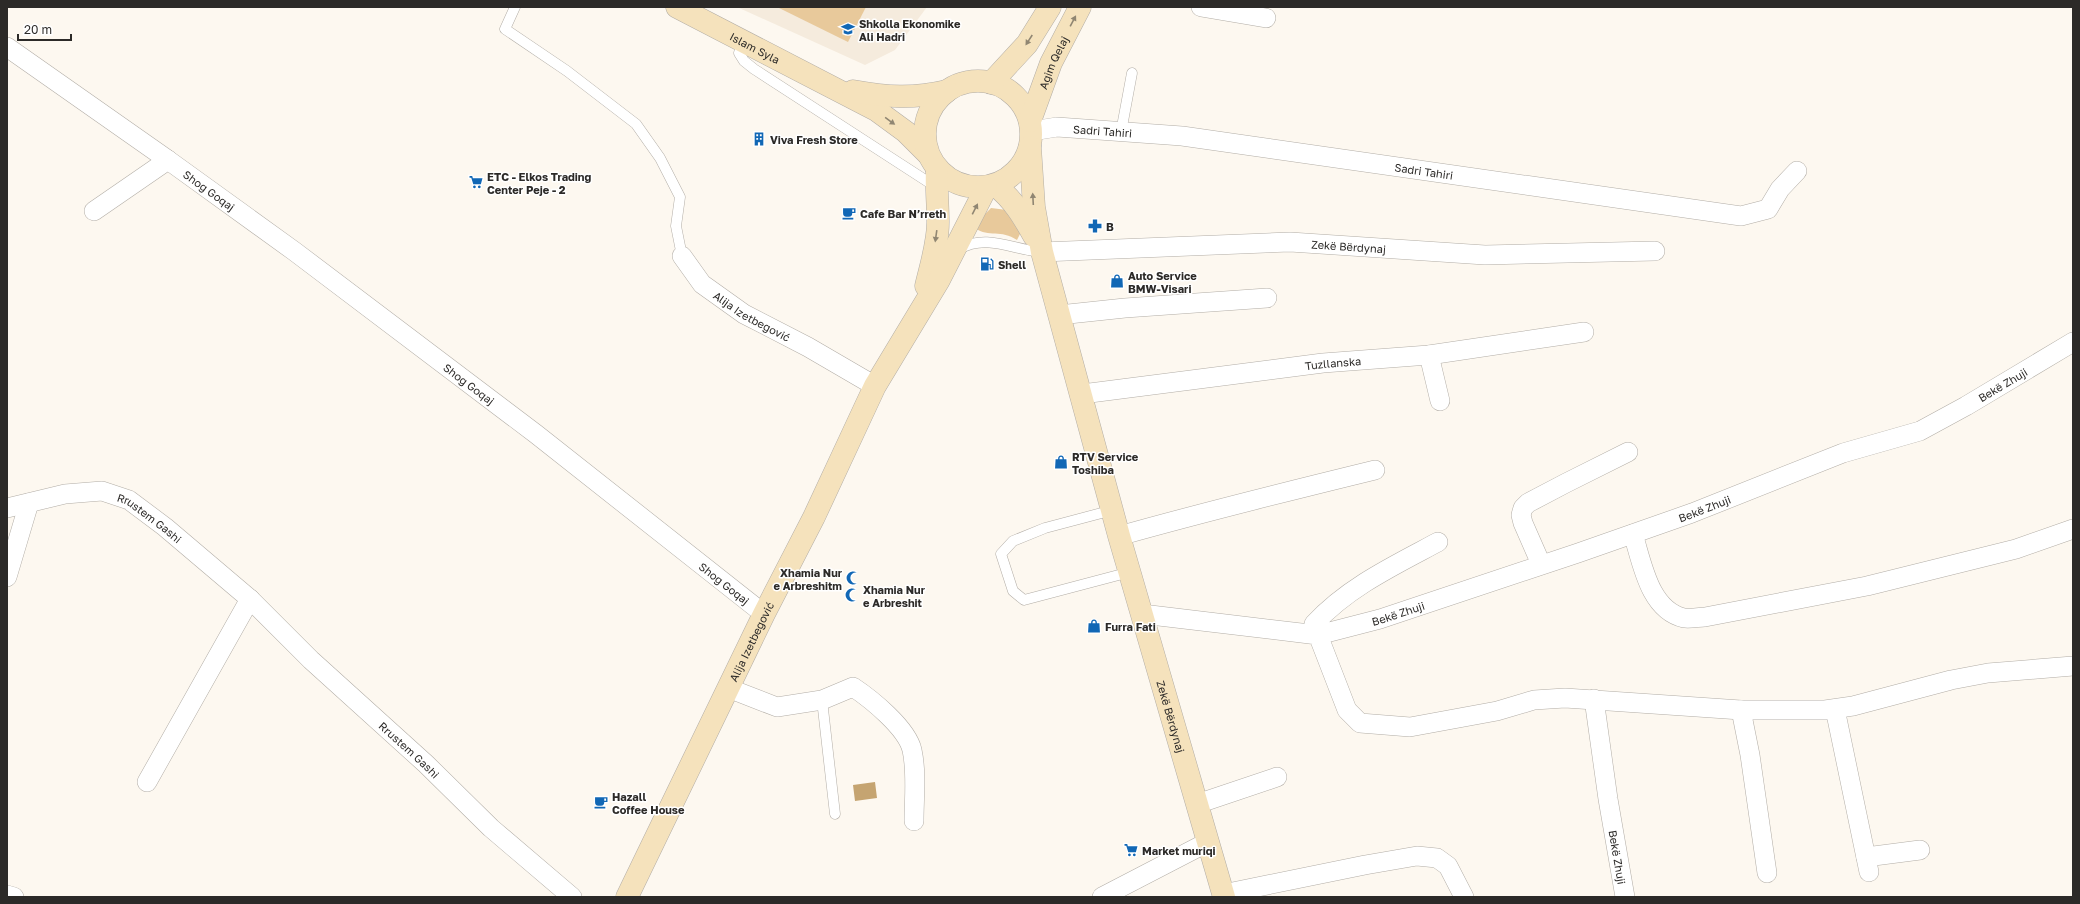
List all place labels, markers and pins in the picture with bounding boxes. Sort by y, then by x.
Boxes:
place label: Shkolla Ekonomike Ali Hadri [859,17,961,43]
school or university icon: Shkolla Ekonomike Ali Hadri [840,21,856,37]
building icon: Viva Fresh Store [751,131,767,147]
place label: Viva Fresh Store [770,133,858,146]
place label: ETC - Elkos Trading Center Peje - 2 [487,170,591,196]
supermarket icon: ETC - Elkos Trading Center Peje - 2 [468,174,484,190]
cafe icon: Cafe Bar N’rreth [841,205,857,221]
place label: Cafe Bar N’rreth [860,207,947,220]
pharmacy icon: B [1087,218,1103,234]
place label: B [1106,220,1114,233]
fuel station icon: Shell [979,256,995,272]
place label: Shell [998,258,1026,271]
place label: Auto Service BMW-Visari [1128,269,1197,295]
shop icon: Auto Service BMW-Visari [1109,273,1125,289]
place label: RTV Service Toshiba [1072,450,1139,476]
shop icon: RTV Service Toshiba [1053,454,1069,470]
place label: Xhamia Nur e Arbreshitm [773,566,843,592]
mosque icon: Xhamia Nur e Arbreshitm [845,570,861,586]
place label: Xhamia Nur e Arbreshit [863,583,926,609]
mosque icon: Xhamia Nur e Arbreshit [844,587,860,603]
shop icon: Furra Fati [1086,618,1102,634]
place label: Furra Fati [1105,620,1156,633]
place label: Hazall Coffee House [612,790,685,816]
cafe icon: Hazall Coffee House [593,794,609,810]
supermarket icon: Market muriqi [1123,842,1139,858]
place label: Market muriqi [1142,844,1215,857]

